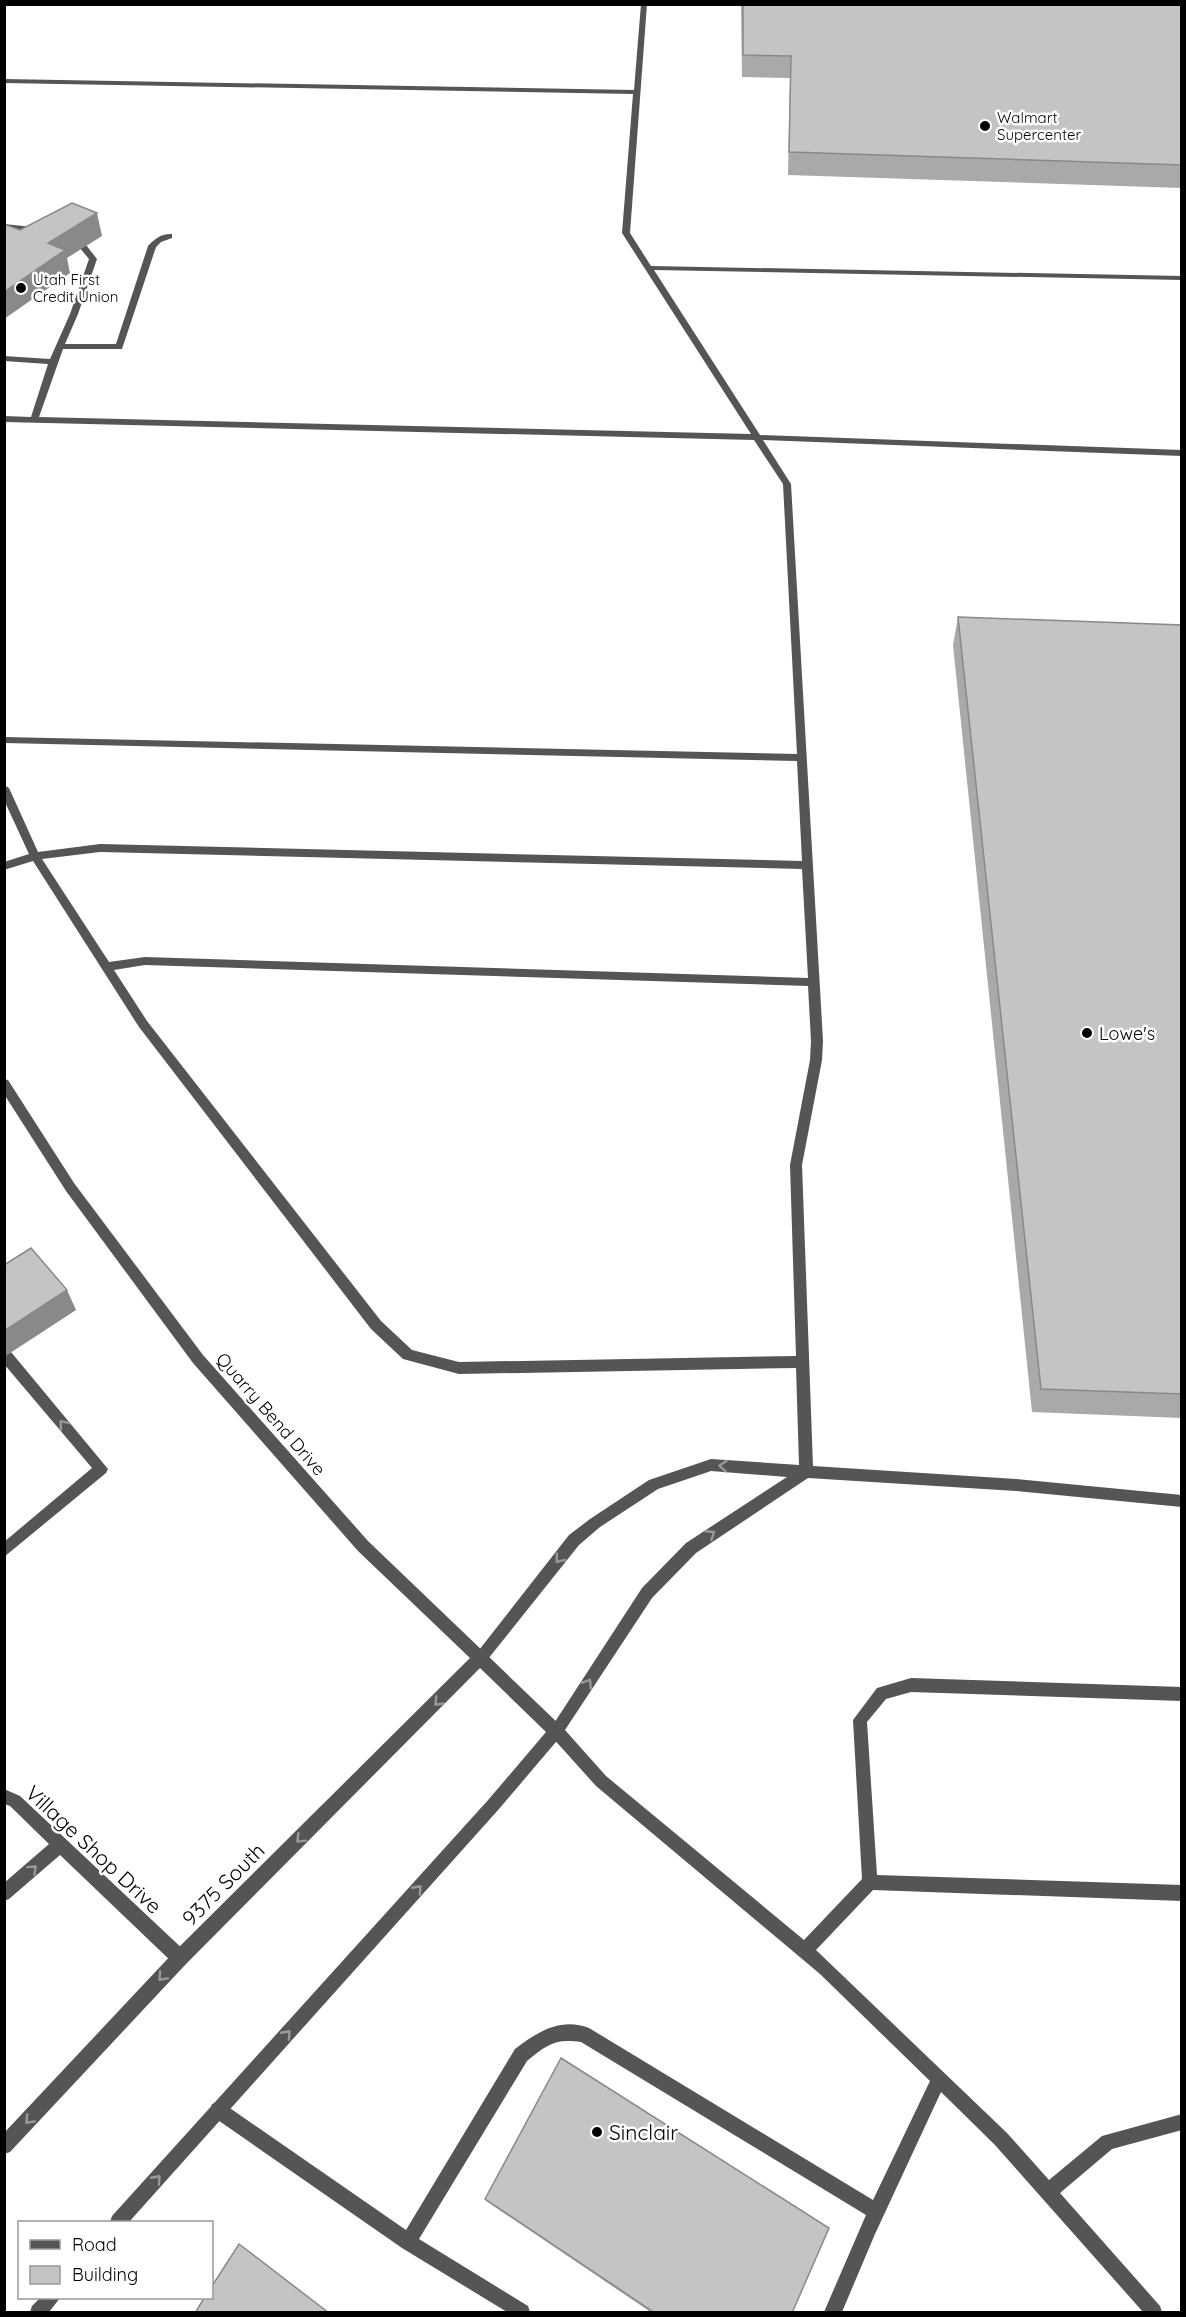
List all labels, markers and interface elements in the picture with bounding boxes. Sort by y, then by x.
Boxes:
place label: Walmart Supercenter [997,108,1081,144]
marker: Walmart Supercenter [978,119,992,133]
place label: Utah First Credit Union [33,270,119,306]
marker: Utah First Credit Union [14,281,28,295]
place label: Lowe's [1099,1022,1155,1045]
marker: Lowe's [1080,1026,1094,1040]
street label: Quarry Bend Drive [211,1348,331,1480]
one-way arrow [59,1420,70,1431]
one-way arrow [719,1460,728,1473]
one-way arrow [705,1531,716,1542]
one-way arrow [555,1553,566,1564]
one-way arrow [581,1678,592,1689]
one-way arrow [434,1695,445,1705]
street label: Village Shop Drive [21,1779,167,1919]
one-way arrow [297,1832,308,1843]
street label: 9375 South [176,1837,270,1931]
one-way arrow [26,1865,36,1876]
one-way arrow [410,1885,421,1896]
one-way arrow [158,1970,169,1981]
one-way arrow [280,2030,291,2040]
one-way arrow [25,2113,36,2123]
place label: Sinclair [609,2119,678,2145]
marker: Sinclair [590,2125,604,2139]
one-way arrow [150,2175,161,2186]
legend [18,2221,213,2299]
text: Road [72,2233,117,2256]
text: Building [72,2263,138,2286]

